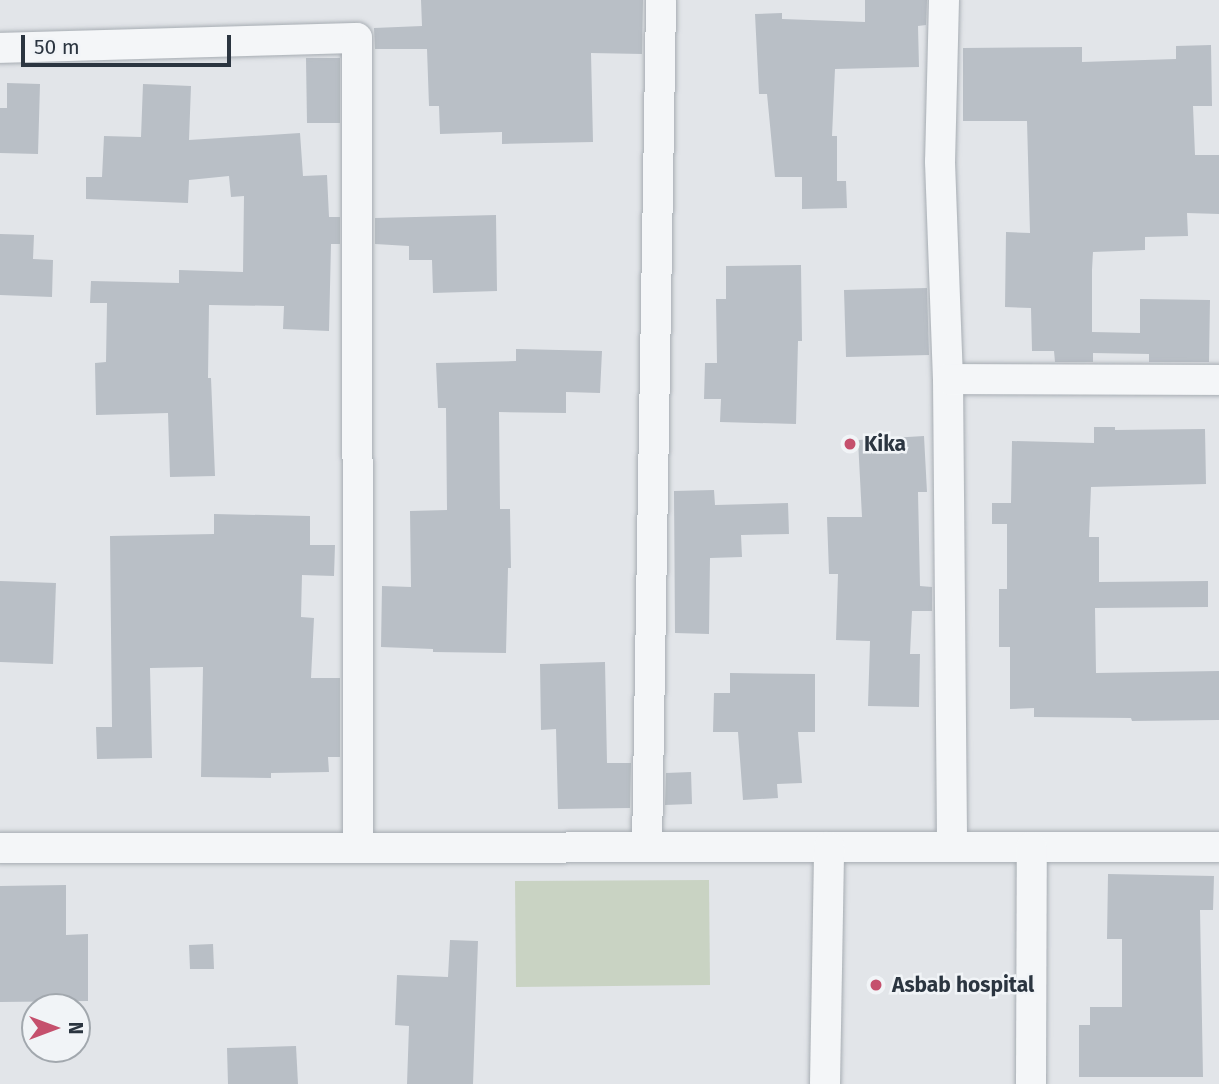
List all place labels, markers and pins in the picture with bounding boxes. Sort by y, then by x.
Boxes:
place label: Kika [864,431,906,457]
marker: Kika [842,436,858,452]
place label: Asbab hospital [892,972,1034,998]
marker: Asbab hospital [866,975,886,995]

